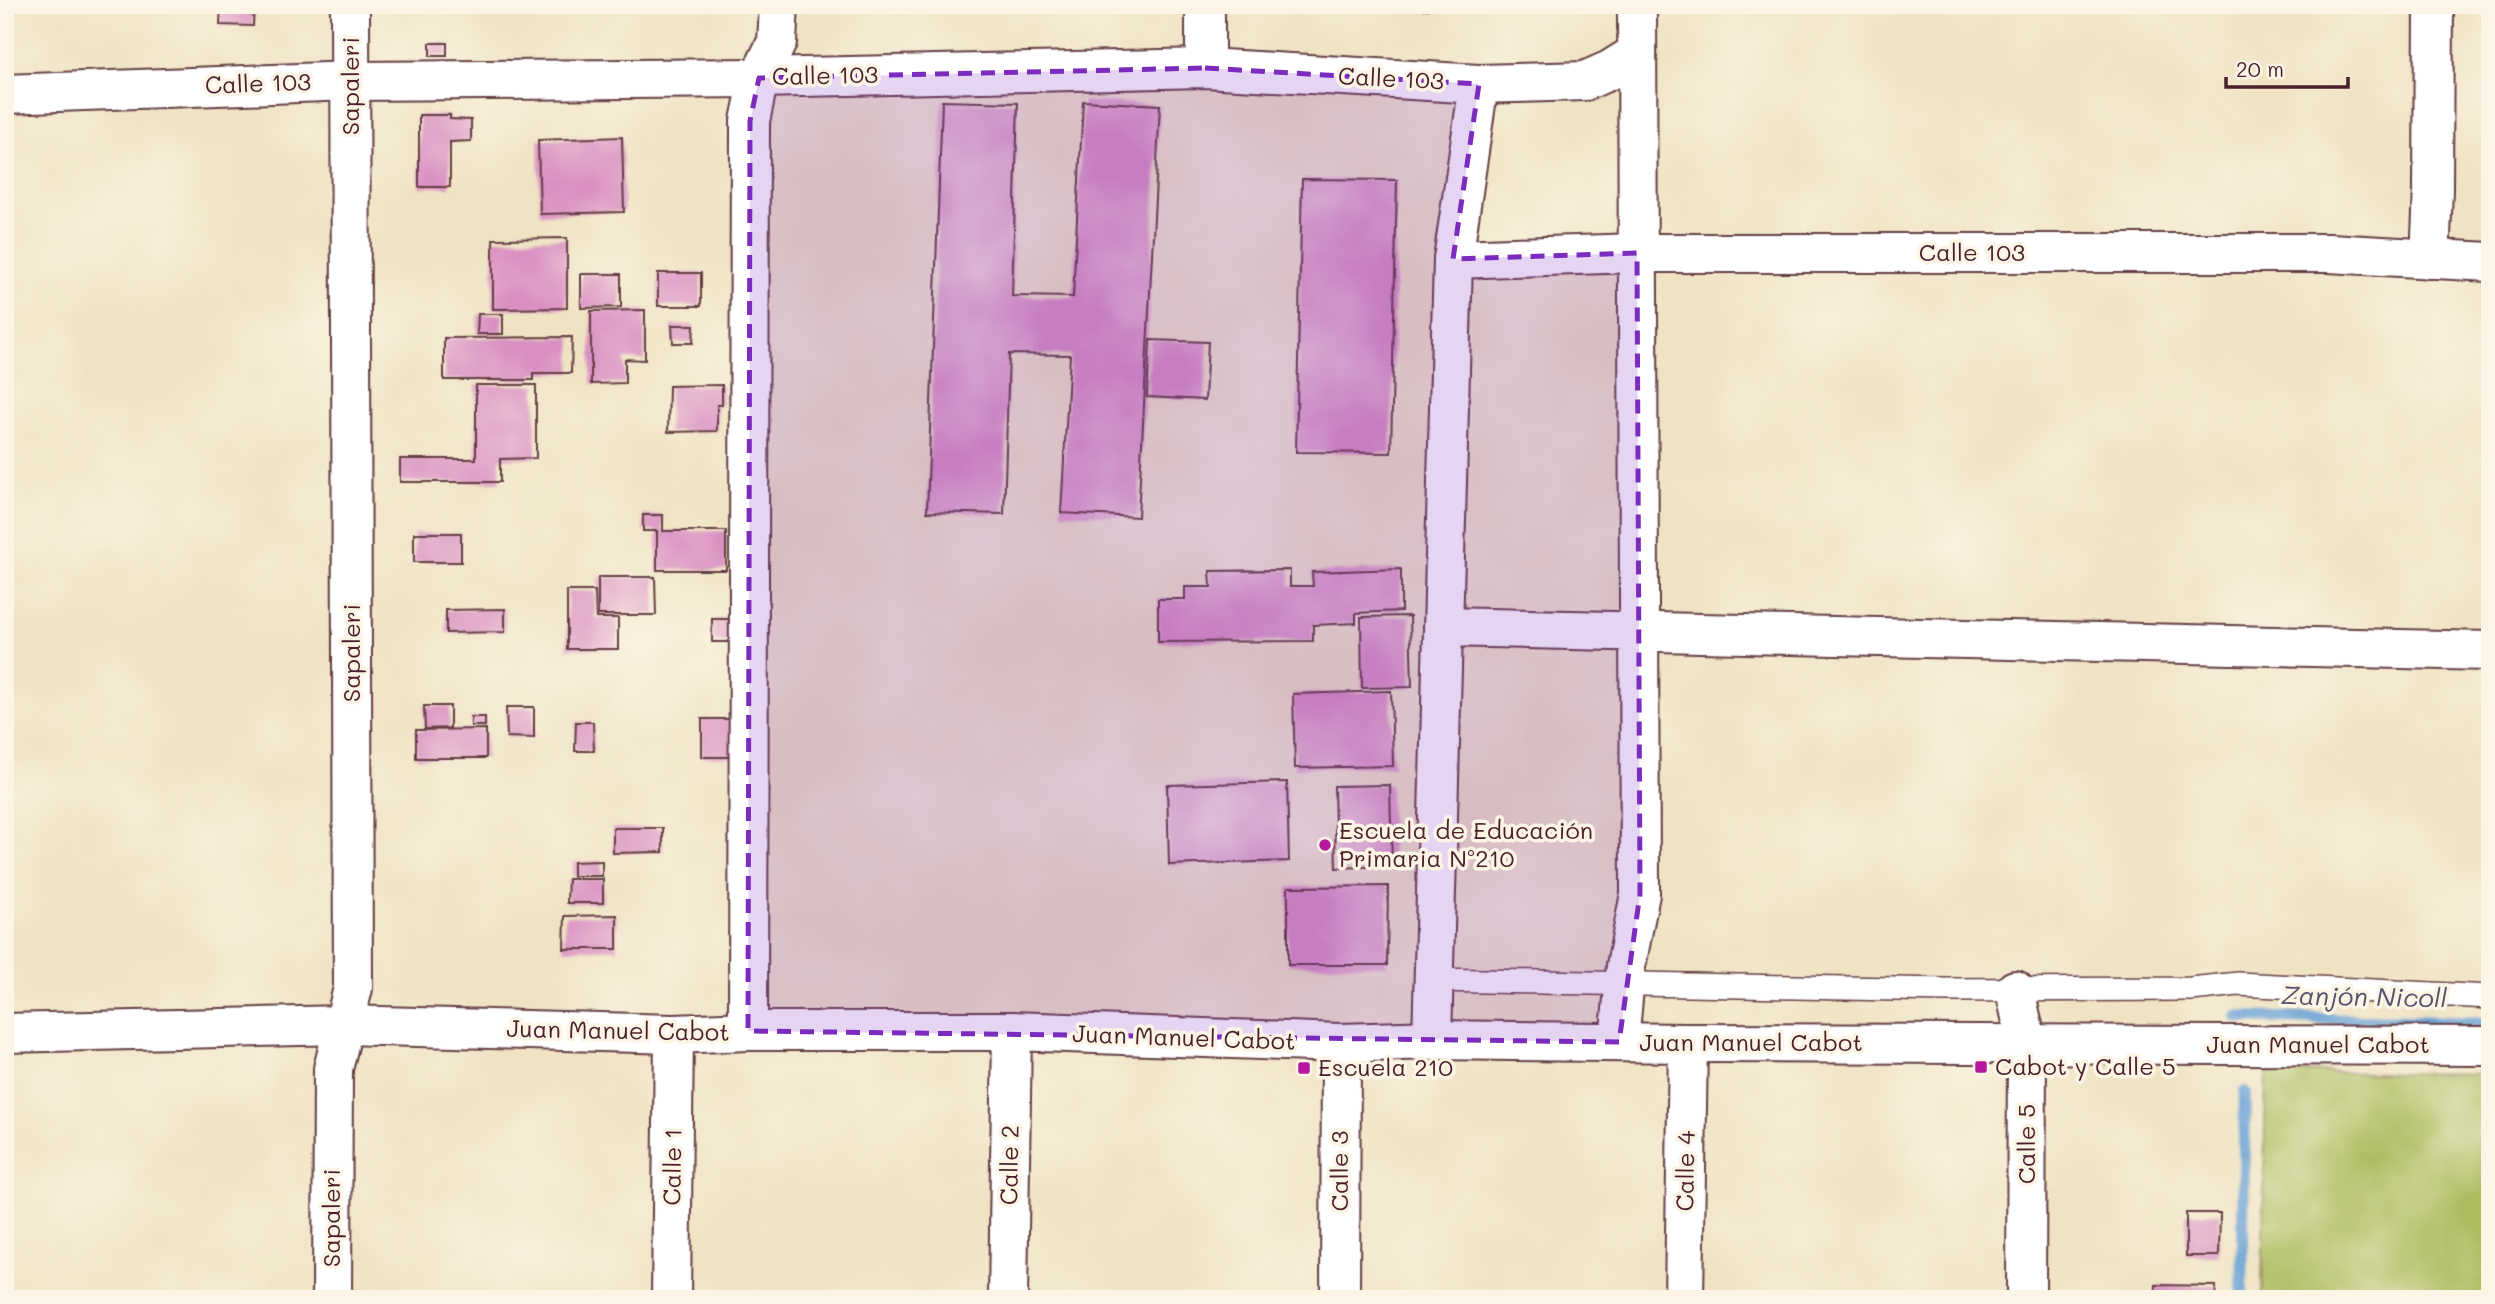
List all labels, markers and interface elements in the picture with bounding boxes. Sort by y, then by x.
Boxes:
street label: Sapaleri [334,37,365,135]
scale bar [2226,46,2348,90]
text: 20 m [2236,55,2284,82]
street label: Calle 103 [772,58,878,91]
street label: Calle 103 [1337,59,1445,96]
street label: Calle 103 [204,65,312,100]
street label: Calle 103 [1919,236,2025,267]
street label: Sapaleri [335,604,366,702]
place label: Escuela de Educación Primaria Nº210 [1339,814,1593,873]
marker: Escuela de Educación Primaria Nº210 [1317,837,1333,853]
water label: Zanjón Nicoll [2281,978,2448,1014]
street label: Juan Manuel Cabot [506,1012,730,1047]
street label: Juan Manuel Cabot [1072,1017,1296,1056]
street label: Juan Manuel Cabot [1639,1026,1863,1057]
street label: Juan Manuel Cabot [2206,1028,2430,1059]
place label: Cabot y Calle 5 [1995,1050,2176,1081]
place label: Escuela 210 [1318,1051,1453,1082]
marker: Cabot y Calle 5 [1973,1059,1989,1075]
marker: Escuela 210 [1296,1060,1312,1076]
street label: Calle 5 [2010,1104,2041,1184]
street label: Calle 2 [992,1125,1025,1205]
street label: Calle 1 [655,1128,688,1206]
street label: Calle 4 [1668,1130,1701,1212]
street label: Calle 3 [1323,1131,1354,1211]
street label: Sapaleri [315,1169,346,1267]

